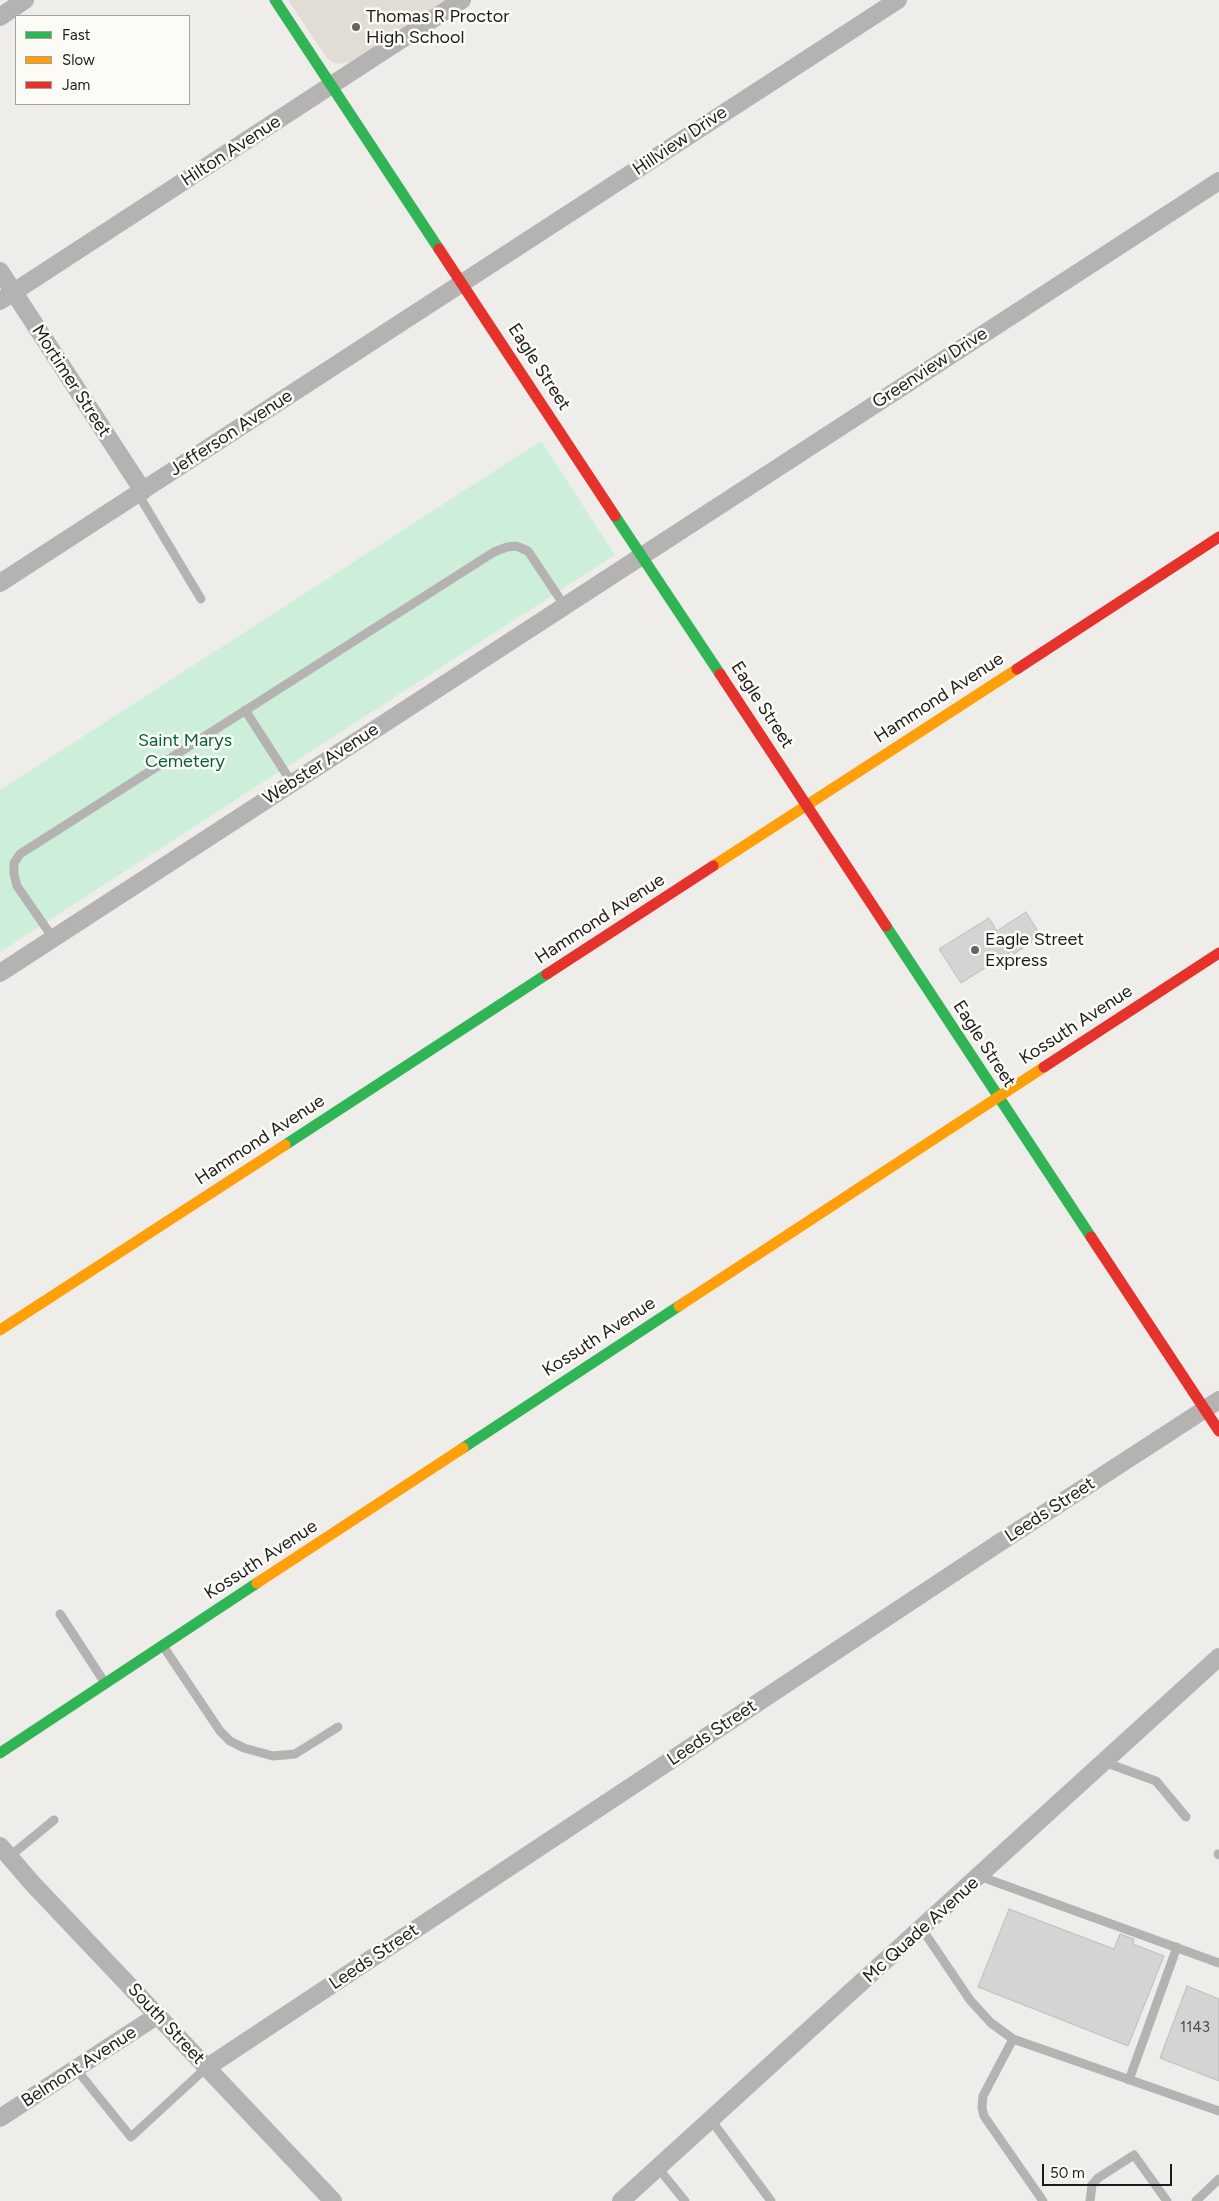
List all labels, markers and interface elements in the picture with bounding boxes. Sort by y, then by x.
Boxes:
place label: Thomas R Proctor High School [366,6,509,48]
legend [15,15,190,105]
marker: Thomas R Proctor High School [350,21,362,33]
text: Fast [62,26,90,44]
text: Slow [62,51,95,69]
text: Jam [62,76,90,94]
street label: Hillview Drive [629,102,731,180]
street label: Hilton Avenue [177,111,285,191]
street label: Eagle Street [503,320,575,414]
street label: Mortimer Street [27,321,115,441]
street label: Greenview Drive [869,323,991,413]
street label: Jefferson Avenue [165,385,297,481]
street label: Hammond Avenue [870,648,1008,748]
street label: Eagle Street [726,658,798,752]
street label: Webster Avenue [259,719,383,809]
park label: Saint Marys Cemetery [138,730,232,772]
street label: Hammond Avenue [531,869,669,969]
place label: Eagle Street Express [985,929,1084,972]
marker: Eagle Street Express [969,944,981,956]
street label: Kossuth Avenue [1016,980,1136,1070]
street label: Eagle Street [948,997,1020,1091]
street label: Hammond Avenue [191,1090,329,1190]
street label: Kossuth Avenue [539,1292,659,1382]
street label: Leeds Street [1001,1473,1099,1547]
street label: Kossuth Avenue [201,1515,321,1605]
street label: Leeds Street [663,1695,761,1771]
street label: Mc Quade Avenue [859,1872,983,1988]
street label: Leeds Street [325,1919,423,1995]
street label: South Street [123,1979,209,2069]
house number: 1143 [1180,2019,1210,2037]
street label: Belmont Avenue [17,2022,141,2112]
scale bar [1044,2154,1174,2186]
text: 50 m [1050,2164,1085,2182]

